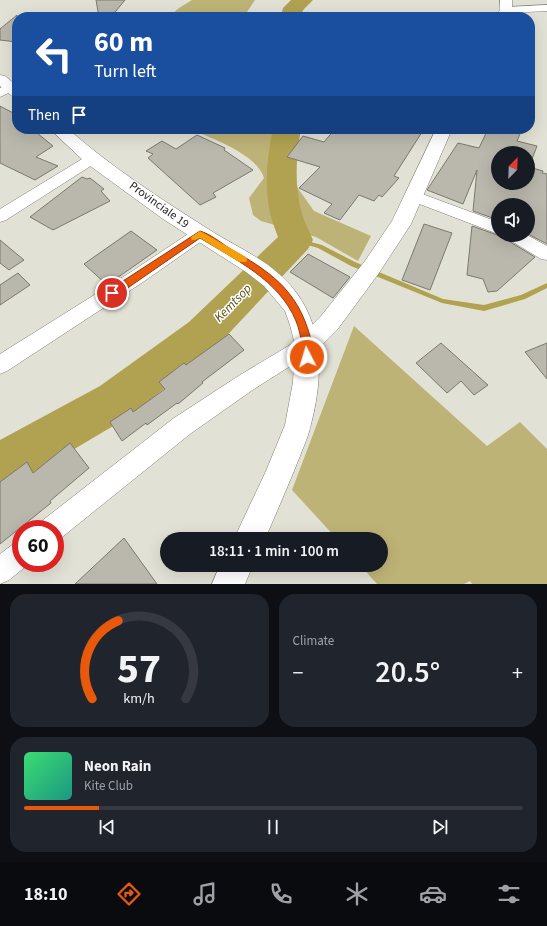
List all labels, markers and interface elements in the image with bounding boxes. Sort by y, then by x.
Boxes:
text: 60 m [94,22,153,62]
icon: left [28,28,80,80]
text: Turn left [94,59,156,84]
icon: arrive [68,104,90,126]
text: Then [28,105,60,126]
north arrow [491,146,535,190]
map controls [491,146,535,242]
street label: Provinciale 19 [126,177,192,233]
button: sound [491,198,535,242]
pin [95,276,129,310]
water label: Kemtsop [210,280,256,326]
icon: arrive [101,282,123,304]
position arrow [286,336,328,378]
speed limit sign: 60 [12,520,64,572]
text: 18:11 · 1 min · 100 m [209,541,339,562]
text: Climate [293,632,334,650]
text: 57 [117,638,161,698]
text: 20.5° [375,651,440,694]
text: − [293,657,303,689]
text: + [512,657,523,689]
text: km/h [123,687,155,708]
text: Neon Rain [84,756,151,777]
text: Kite Club [84,777,133,795]
icon: previous [96,816,118,838]
icon: pause [262,816,284,838]
icon: next [429,816,451,838]
icon: directions [115,880,143,908]
icon: music [191,880,219,908]
icon: phone [267,880,295,908]
icon: climate [343,880,371,908]
icon: car [419,880,447,908]
icon: filters [495,880,523,908]
text: 18:10 [24,882,67,907]

